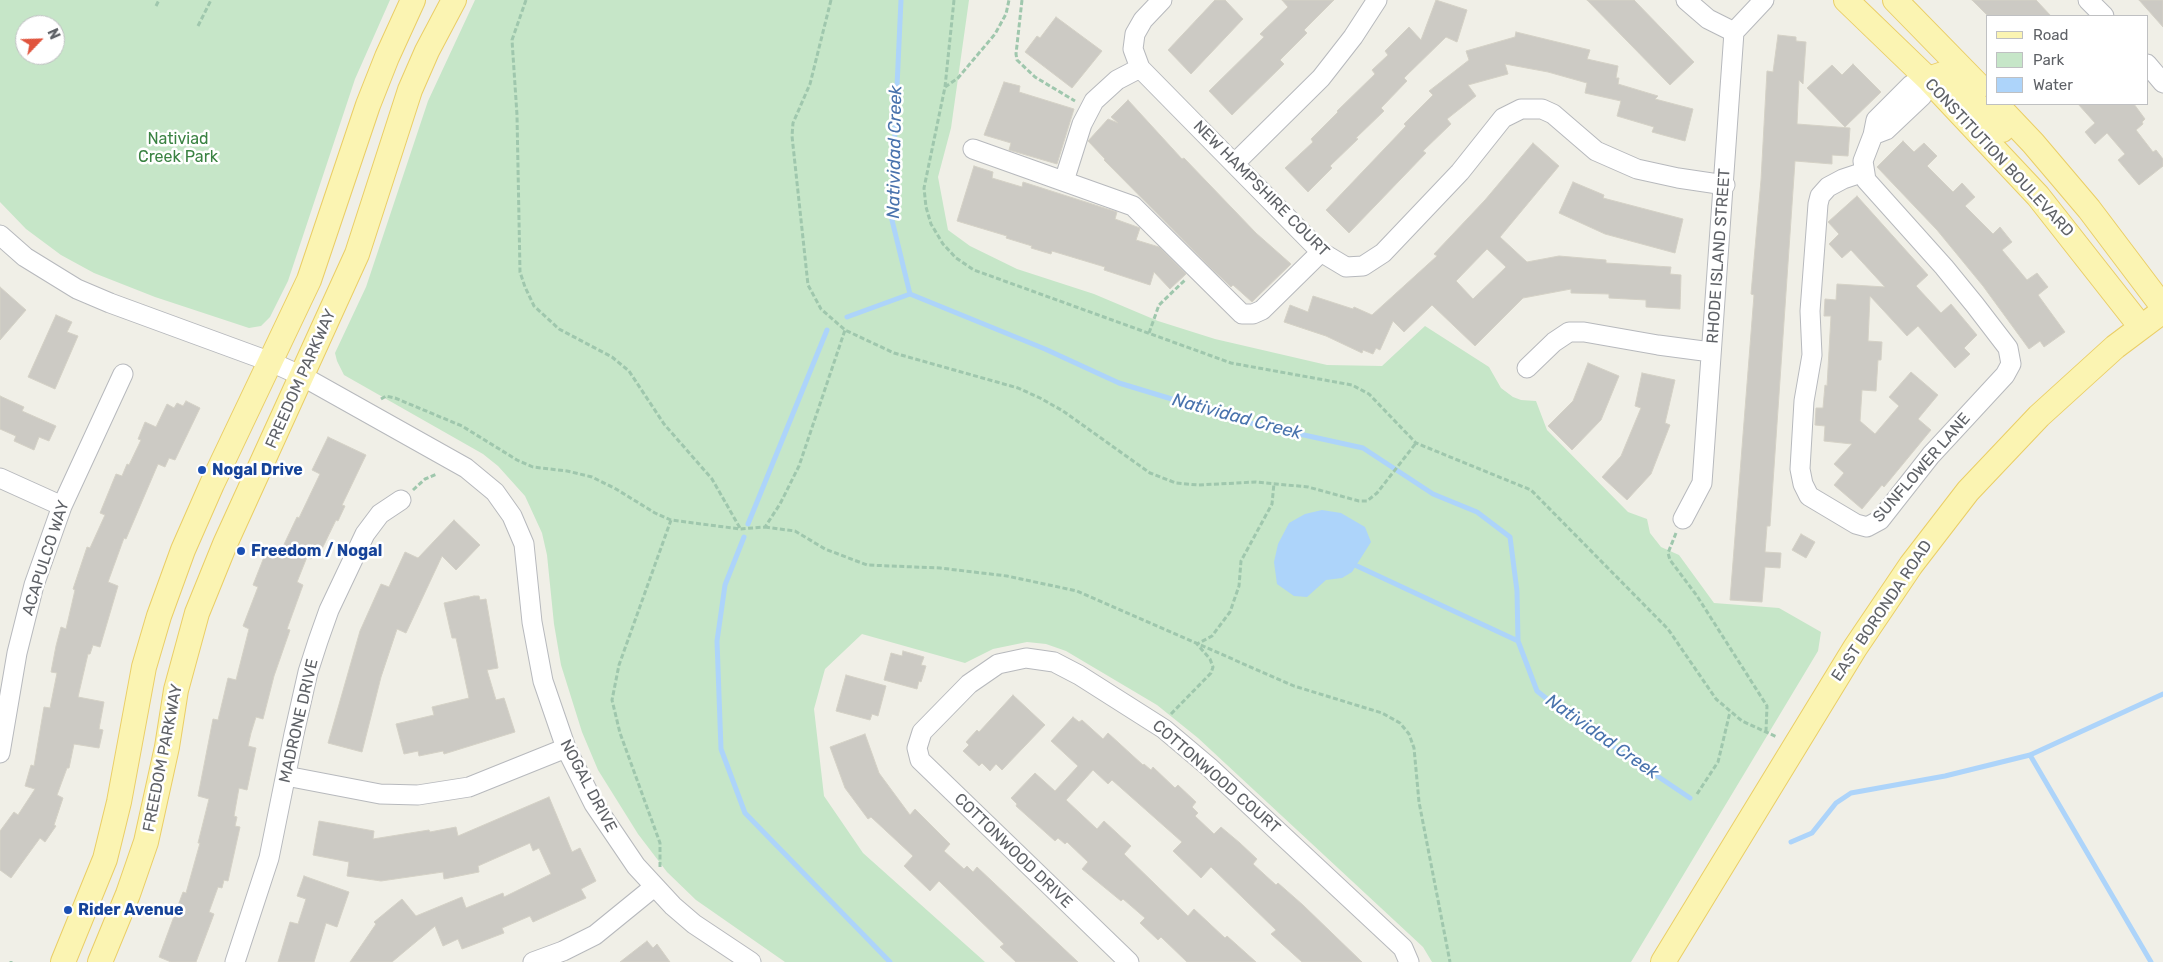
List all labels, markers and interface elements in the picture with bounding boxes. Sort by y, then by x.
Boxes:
north arrow [15,15,65,65]
legend [1986,15,2148,105]
text: N [43,26,63,42]
text: Road [2033,26,2069,44]
text: Park [2033,51,2064,69]
street label: CONSTITUTION BOULEVARD [1921,75,2077,241]
text: Water [2033,76,2073,94]
water label: Natividad Creek [883,85,907,219]
street label: NEW HAMPSHIRE COURT [1189,117,1333,261]
park label: Nativiad Creek Park [138,129,218,167]
street label: RHODE ISLAND STREET [1703,168,1735,344]
street label: FREEDOM PARKWAY [262,306,340,452]
water label: Natividad Creek [1170,389,1304,445]
street label: SUNFLOWER LANE [1869,409,1975,527]
place label: Nogal Drive [212,460,303,480]
marker: Nogal Drive [196,464,208,476]
street label: ACAPULCO WAY [18,498,74,618]
street label: EAST BORONDA ROAD [1828,537,1936,685]
place label: Freedom / Nogal [251,541,382,561]
marker: Freedom / Nogal [235,545,247,557]
street label: MADRONE DRIVE [275,657,323,785]
street label: FREEDOM PARKWAY [139,682,187,834]
water label: Natividad Creek [1541,690,1663,784]
street label: COTTONWOOD COURT [1148,716,1284,838]
street label: NOGAL DRIVE [556,736,620,836]
street label: COTTONWOOD DRIVE [950,790,1076,912]
place label: Rider Avenue [78,900,184,920]
marker: Rider Avenue [62,904,74,916]

